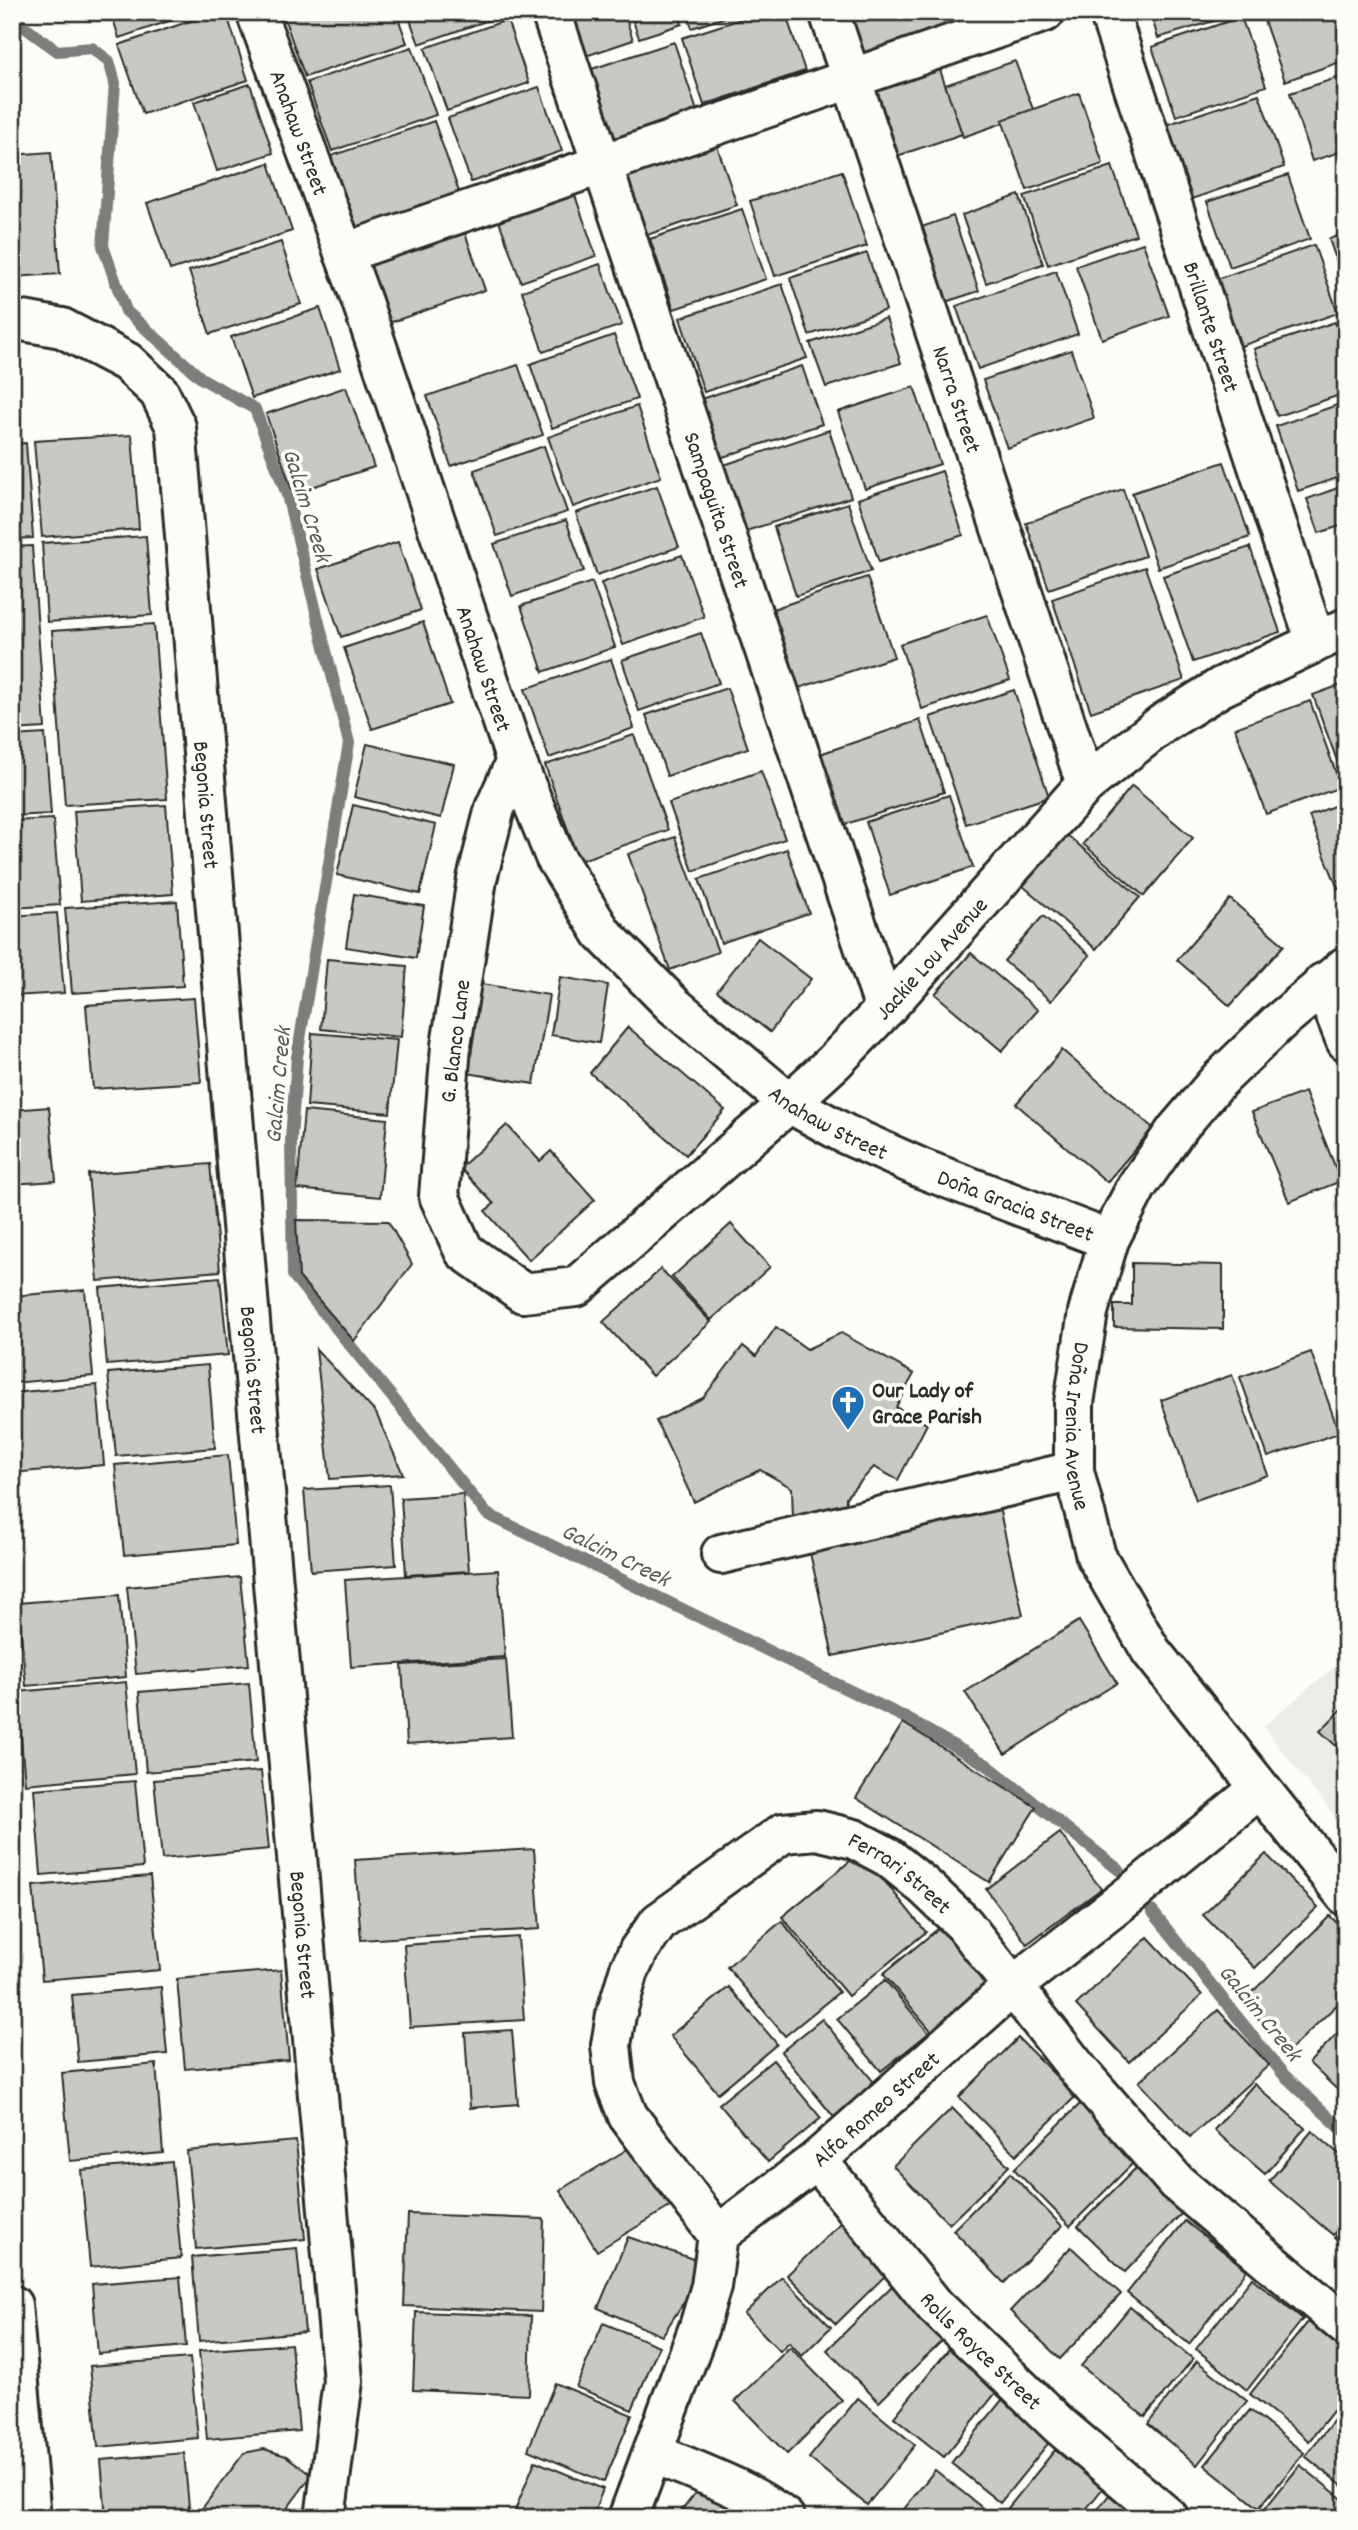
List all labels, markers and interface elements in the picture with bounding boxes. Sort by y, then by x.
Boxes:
street label: Anahaw Street [259,66,335,201]
street label: Brillante Street [1172,258,1246,397]
street label: Narra Street [921,342,988,458]
street label: Sampaguita Street [673,428,756,593]
water label: Galcim Creek [272,445,339,569]
street label: Anahaw Street [445,602,518,737]
street label: Begonia Street [182,740,226,870]
street label: Jackie Lou Avenue [869,891,997,1029]
street label: G. Blanco Lane [434,978,481,1105]
water label: Galcim Creek [258,1023,302,1145]
street label: Anahaw Street [760,1079,892,1171]
street label: Doña Gracia Street [932,1163,1098,1253]
street label: Begonia Street [229,1305,273,1435]
street label: Doña Irenia Avenue [1054,1340,1096,1514]
place label: Our Lady of Grace Parish [872,1376,982,1435]
church icon: Our Lady of Grace Parish [829,1383,867,1432]
water label: Galcim Creek [555,1516,677,1599]
street label: Ferrari Street [841,1826,957,1924]
street label: Begonia Street [278,1870,322,2000]
water label: Galcim Creek [1209,1958,1310,2072]
street label: Alfa Romeo Street [806,2045,949,2177]
street label: Rolls Royce Street [910,2286,1048,2420]

